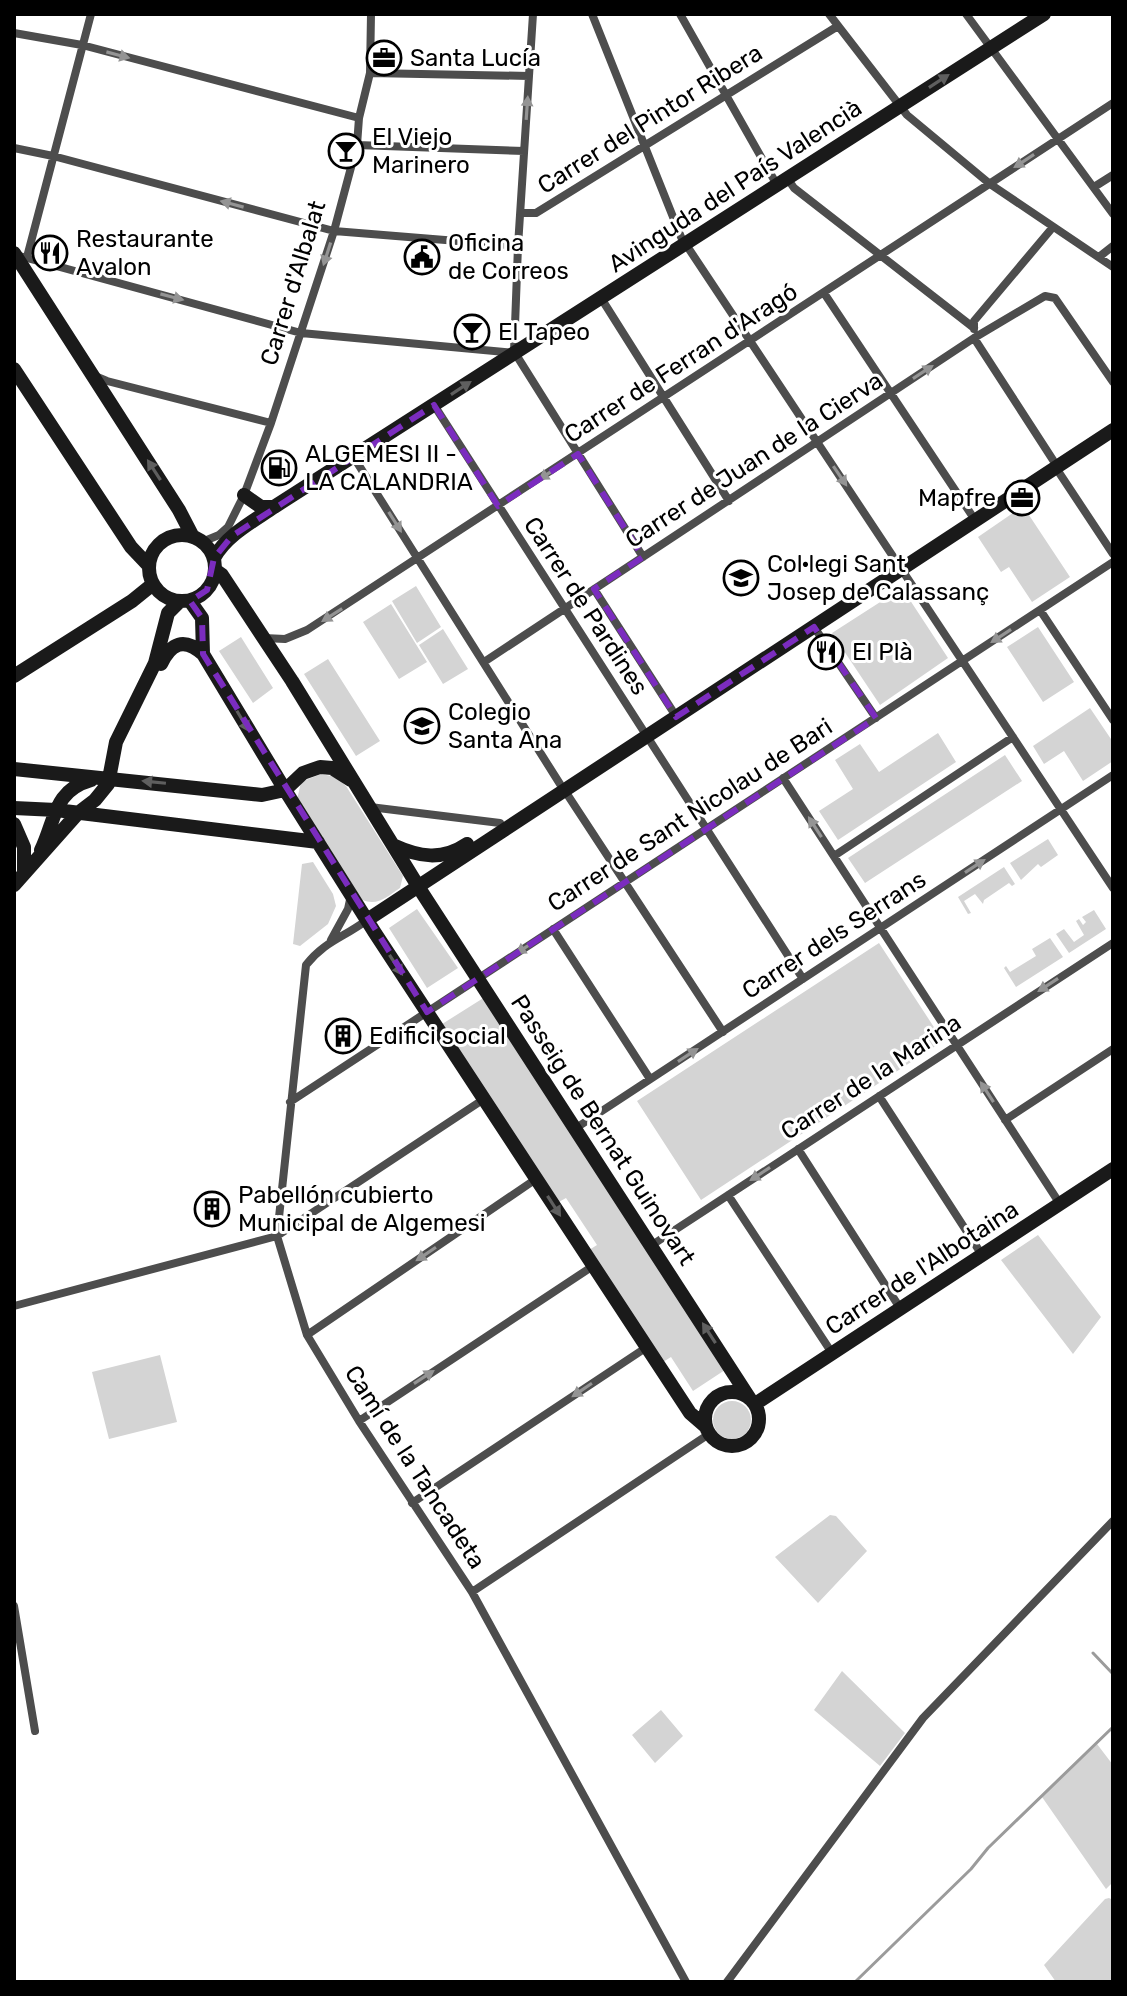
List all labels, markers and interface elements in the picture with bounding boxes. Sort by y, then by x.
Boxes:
street label: Carrer del Pintor Ribera [533,38,767,200]
office icon: Santa Lucía [365,39,403,77]
place label: Santa Lucía [410,44,541,72]
one-way arrow [105,49,130,61]
one-way arrow [928,75,950,89]
street label: Avinguda del País Valencià [603,94,867,278]
one-way arrow [520,95,533,120]
place label: El Viejo Marinero [372,123,470,179]
bar icon: El Viejo Marinero [327,132,365,170]
one-way arrow [1014,154,1035,169]
one-way arrow [219,197,244,209]
street label: Carrer d'Albalat [255,197,331,369]
place label: Restaurante Avalon [76,225,214,281]
place label: Oficina de Correos [448,229,569,285]
restaurant icon: Restaurante Avalon [31,234,69,272]
public building icon: Oficina de Correos [403,238,441,276]
one-way arrow [320,243,332,267]
street label: Carrer de Ferran d'Aragó [559,277,803,449]
one-way arrow [160,291,184,304]
bar icon: El Tapeo [453,313,491,351]
place label: El Tapeo [498,318,590,346]
one-way arrow [912,365,933,380]
street label: Carrer de Juan de la Cierva [620,366,888,554]
one-way arrow [450,381,472,395]
place label: ALGEMESI II - LA CALANDRIA [305,440,473,496]
fuel station icon: ALGEMESI II - LA CALANDRIA [260,449,298,487]
one-way arrow [147,459,161,481]
one-way arrow [539,465,560,480]
one-way arrow [832,466,847,487]
office icon: Mapfre [1003,479,1041,517]
place label: Mapfre [918,484,996,512]
one-way arrow [388,511,402,533]
street label: Carrer de Pardines [518,512,654,700]
place label: Col·legi Sant Josep de Calassanç [767,550,989,606]
school or university icon: Col·legi Sant Josep de Calassanç [722,559,760,597]
one-way arrow [321,607,342,622]
one-way arrow [990,628,1012,643]
restaurant icon: El Plà [807,633,845,671]
place label: El Plà [852,638,913,666]
place label: Colegio Santa Ana [448,698,562,754]
school or university icon: Colegio Santa Ana [403,707,441,745]
one-way arrow [236,710,250,732]
street label: Carrer de Sant Nicolau de Bari [543,712,837,918]
one-way arrow [141,776,166,789]
one-way arrow [807,816,822,837]
one-way arrow [965,858,986,873]
street label: Carrer dels Serrans [737,865,931,1005]
one-way arrow [515,939,536,954]
one-way arrow [388,954,403,976]
one-way arrow [1037,978,1058,993]
street label: Passeig de Bernat Guinovart [505,990,701,1270]
street label: Carrer de la Marina [776,1008,966,1146]
building icon: Edifici social [324,1017,362,1055]
place label: Edifici social [369,1022,506,1050]
one-way arrow [677,1048,699,1062]
one-way arrow [980,1081,994,1103]
one-way arrow [749,1166,771,1180]
place label: Pabellón cubierto Municipal de Algemesi [238,1181,486,1237]
building icon: Pabellón cubierto Municipal de Algemesi [193,1190,231,1228]
one-way arrow [546,1195,561,1216]
street label: Carrer de l'Albotaina [820,1195,1024,1341]
one-way arrow [415,1246,436,1261]
one-way arrow [702,1322,717,1344]
street label: Camí de la Tancadeta [339,1360,491,1574]
one-way arrow [414,1370,435,1385]
one-way arrow [571,1382,593,1397]

